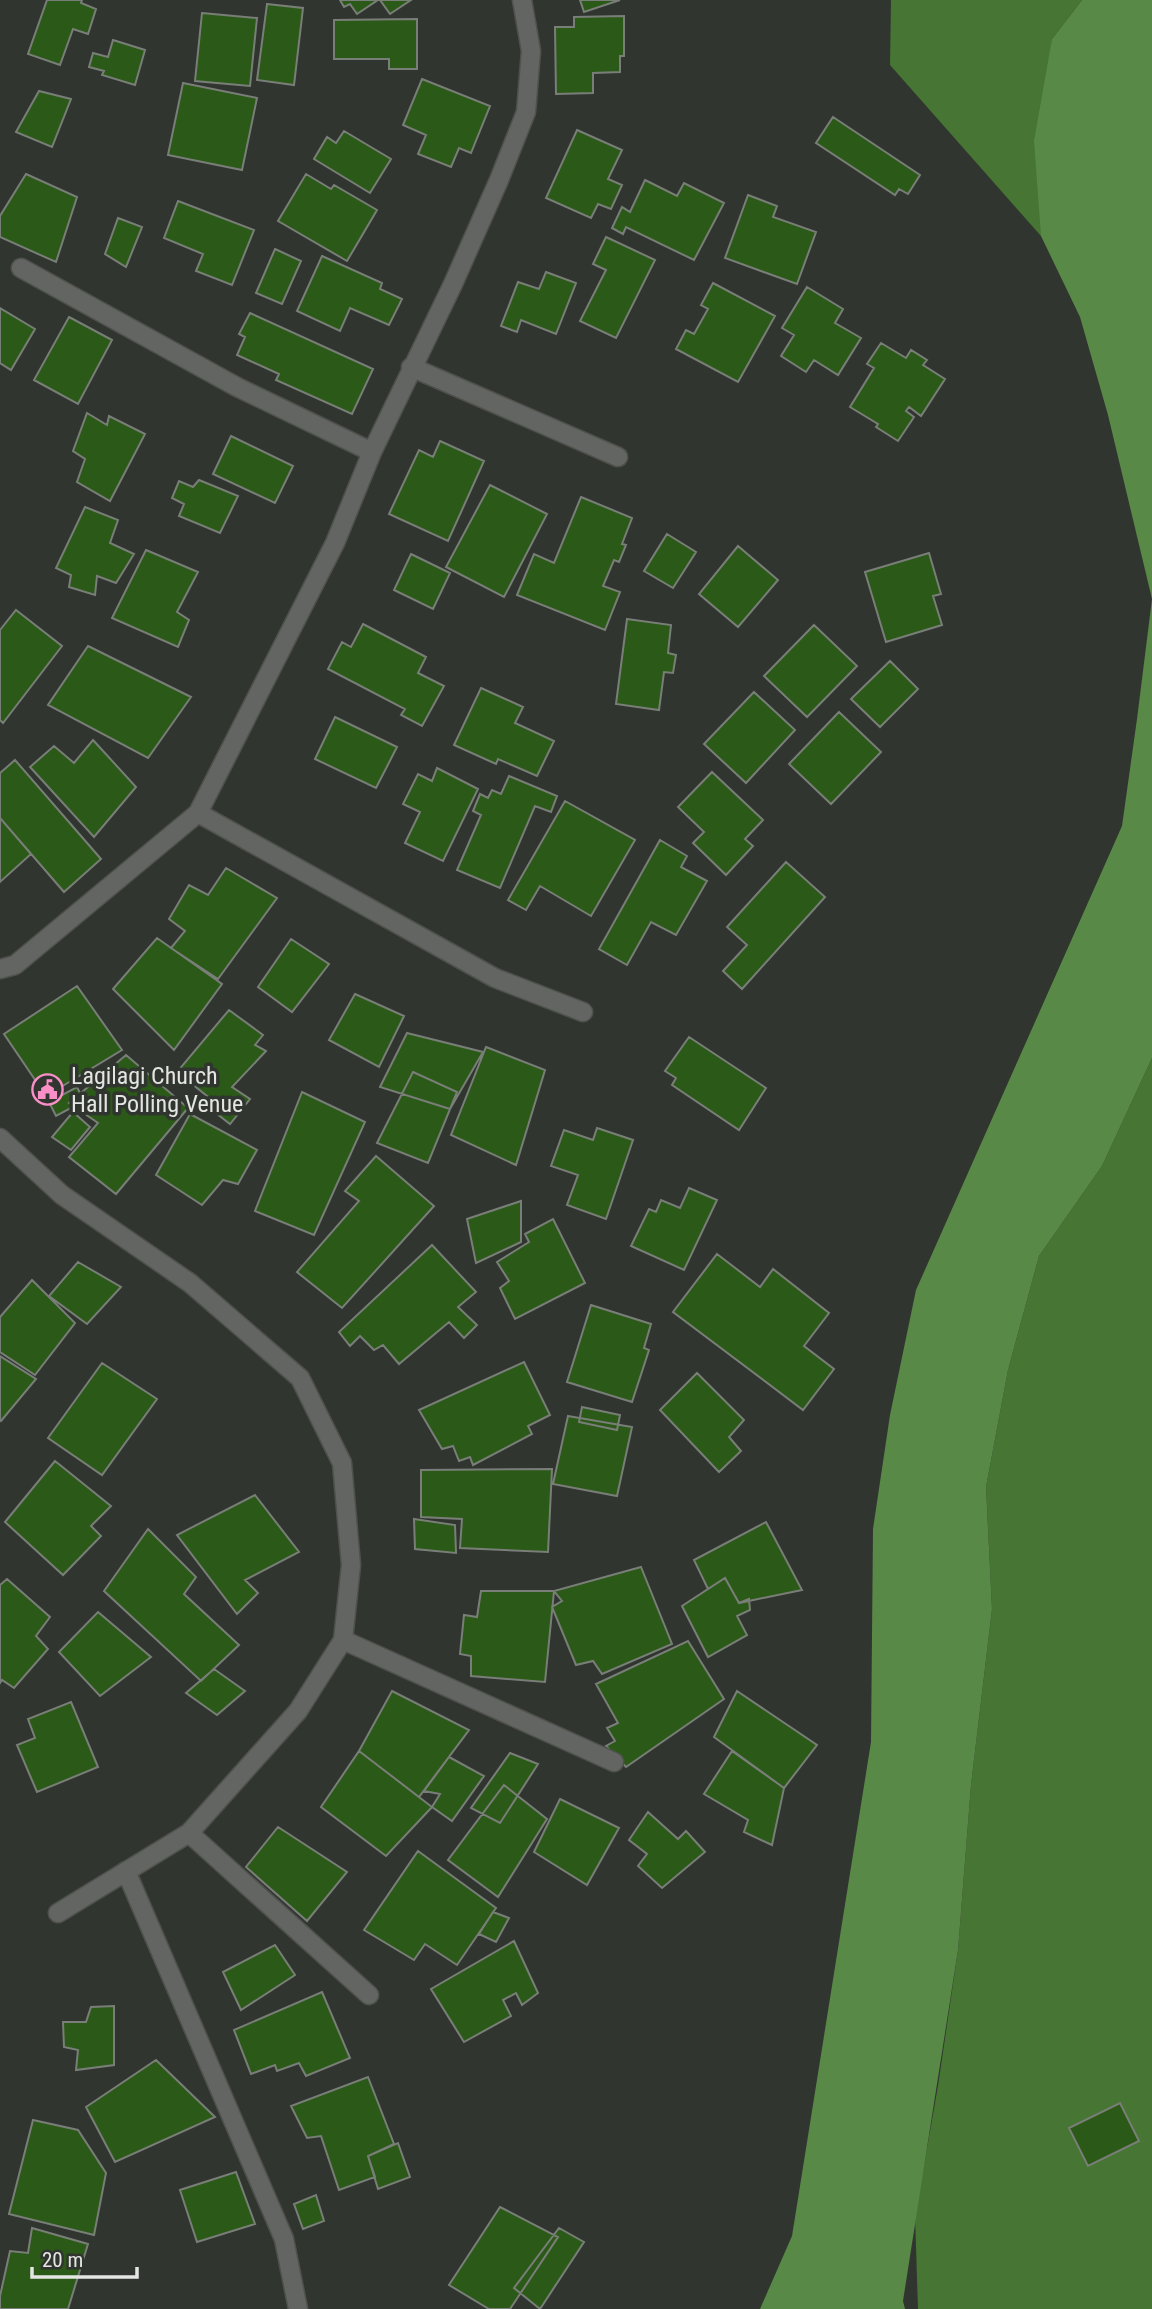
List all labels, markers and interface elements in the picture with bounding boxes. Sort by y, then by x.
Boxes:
place label: Lagilagi Church Hall Polling Venue [71,1062,243,1118]
public building icon: Lagilagi Church Hall Polling Venue [31,1073,65,1107]
scale bar [32,2236,136,2280]
text: 20 m [42,2248,83,2272]

